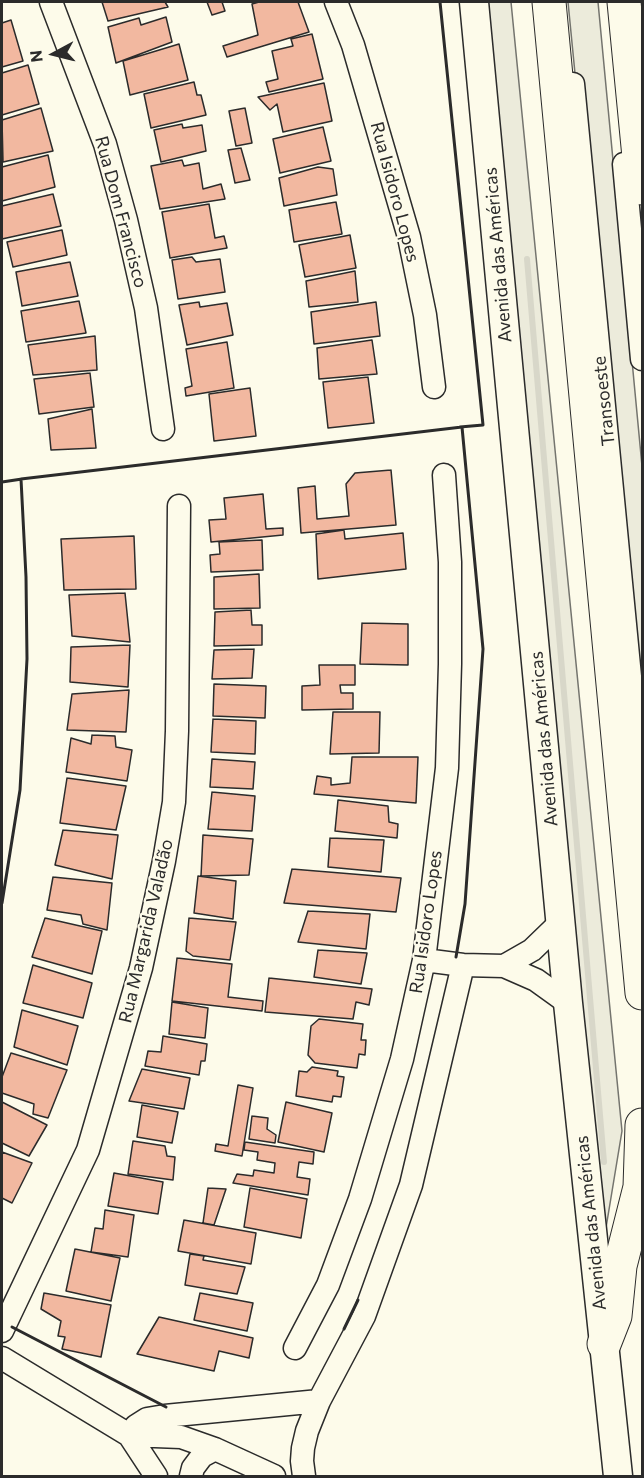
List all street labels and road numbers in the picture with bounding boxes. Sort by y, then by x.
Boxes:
street label: Rua Isidoro Lopes [366,119,424,265]
street label: Rua Dom Francisco [90,134,152,290]
street label: Avenida das Américas [480,167,516,343]
street label: Transoeste [589,355,619,447]
street label: Avenida das Américas [526,651,562,827]
street label: Rua Margarida Valadão [114,837,178,1025]
street label: Rua Isidoro Lopes [405,849,447,995]
street label: Avenida das Américas [571,1134,611,1312]

